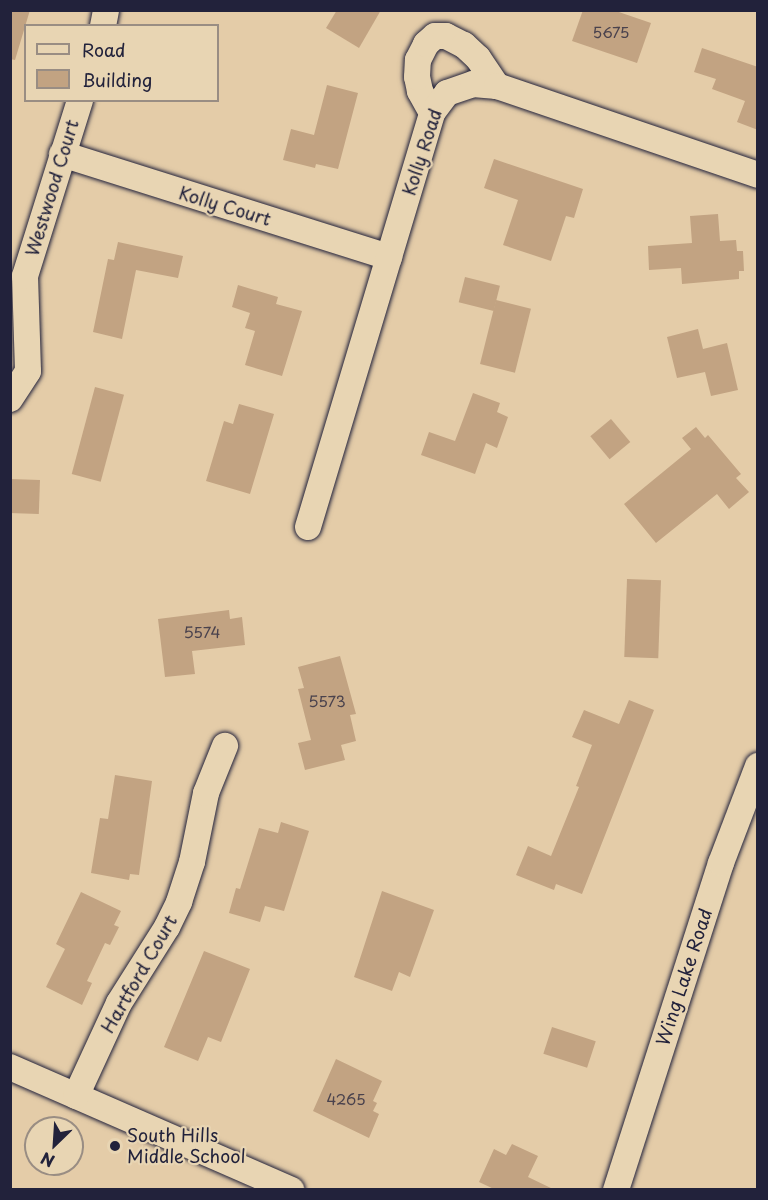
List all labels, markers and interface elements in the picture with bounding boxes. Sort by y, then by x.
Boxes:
house number: 5675 [593,23,629,41]
legend [24,24,219,102]
text: Road [82,36,126,63]
text: Building [82,66,152,93]
street label: Kolly Road [398,106,446,198]
street label: Westwood Court [21,117,83,259]
street label: Kolly Court [176,182,274,230]
house number: 5574 [183,623,221,641]
house number: 5573 [308,692,346,710]
street label: Wing Lake Road [652,906,716,1048]
street label: Hartford Court [97,911,181,1037]
house number: 4265 [326,1090,366,1108]
north arrow [24,1116,84,1176]
place label: South Hills Middle School [127,1125,247,1168]
marker: South Hills Middle School [108,1139,122,1153]
text: N [36,1147,58,1174]

